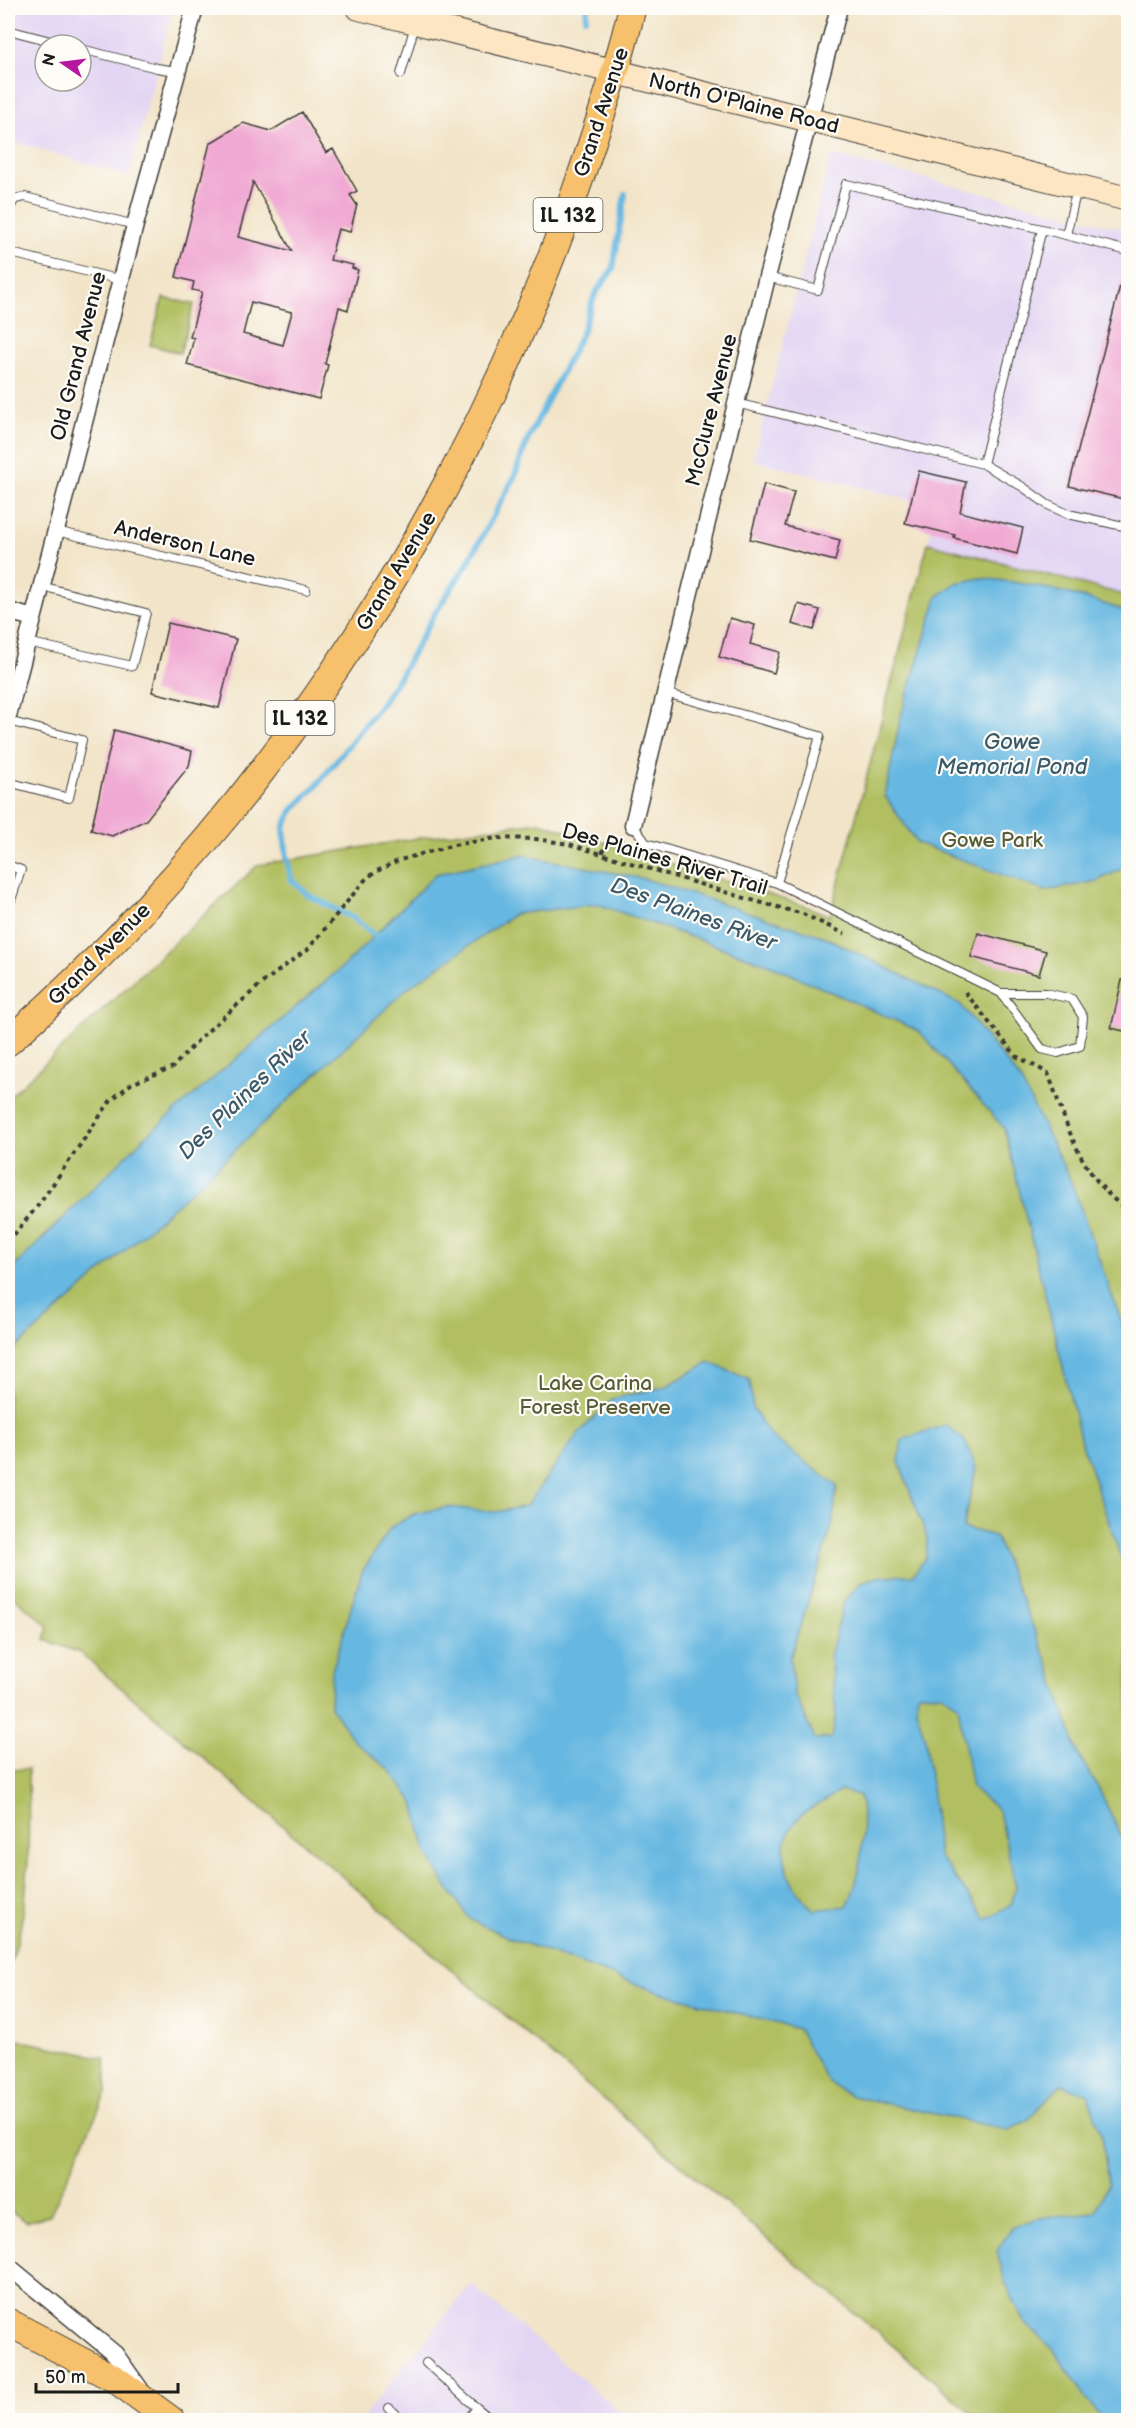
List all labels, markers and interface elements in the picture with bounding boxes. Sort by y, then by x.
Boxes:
north arrow [33,33,93,93]
street label: Grand Avenue [569,44,634,180]
text: N [39,52,61,68]
street label: North O'Plaine Road [646,68,842,139]
road number: IL 132 [534,198,602,232]
street label: Old Grand Avenue [45,269,112,443]
street label: McClure Avenue [680,331,743,489]
street label: Grand Avenue [351,507,442,635]
street label: Anderson Lane [112,515,258,572]
road number: IL 132 [266,701,334,735]
water label: Gowe Memorial Pond [937,729,1088,781]
street label: Des Plaines River Trail [559,818,771,901]
park label: Gowe Park [941,828,1044,853]
water label: Des Plaines River [607,872,782,958]
street label: Grand Avenue [43,898,156,1011]
water label: Des Plaines River [173,1023,319,1165]
park label: Lake Carina Forest Preserve [519,1371,671,1420]
scale bar [36,2356,178,2394]
text: 50 m [45,2367,86,2388]

